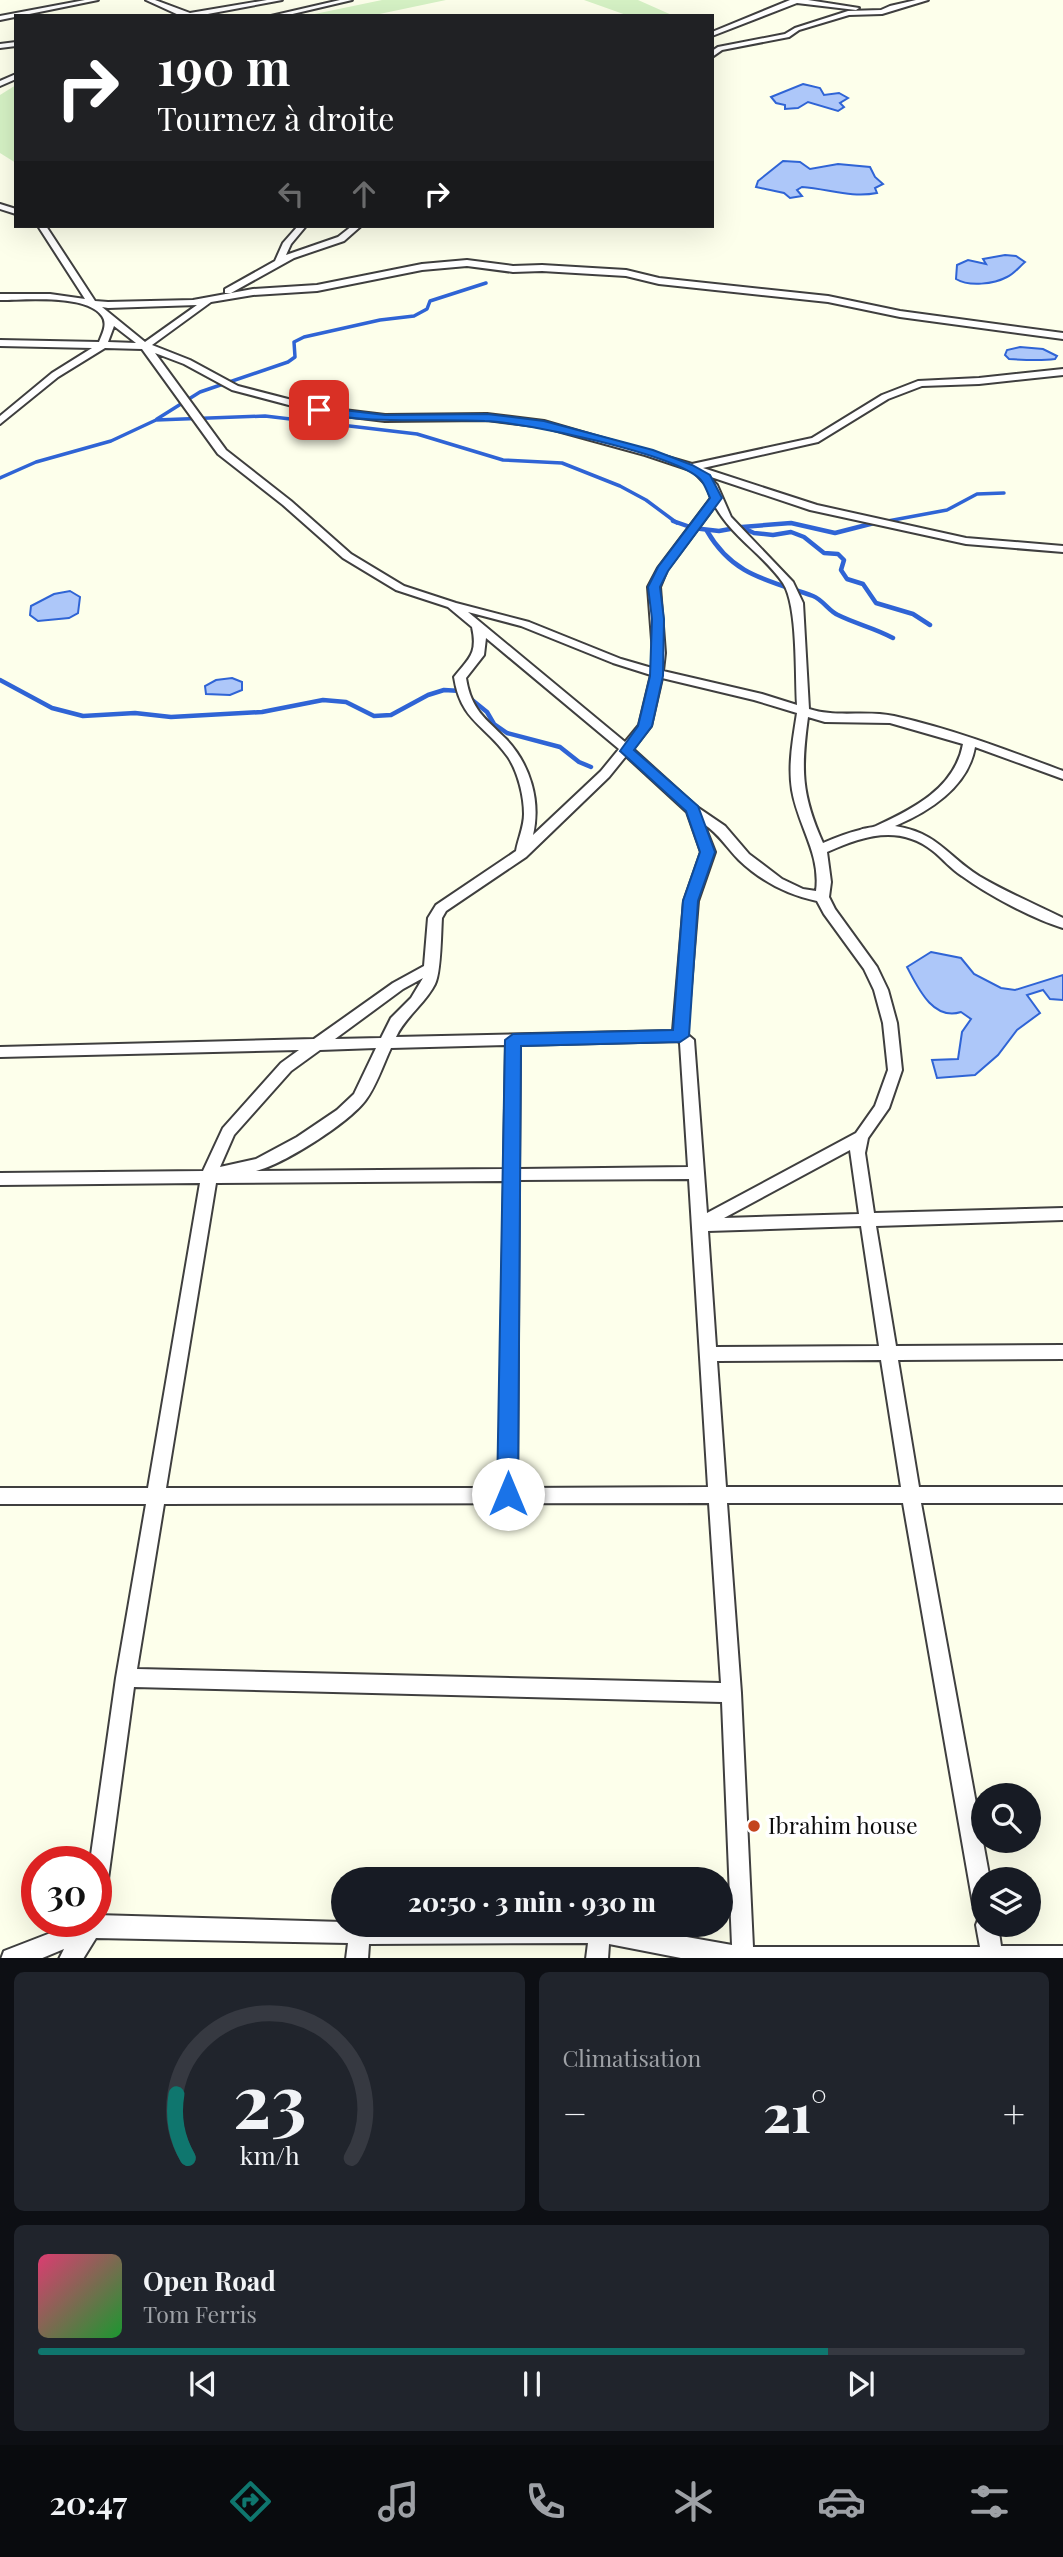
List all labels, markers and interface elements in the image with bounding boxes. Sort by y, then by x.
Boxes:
text: 190 m [157,33,290,98]
icon: right [42,42,133,133]
text: Tournez à droite [157,96,395,139]
icon: left [272,175,310,213]
icon: ahead [345,175,383,213]
icon: right [418,175,456,213]
pin [289,380,349,440]
icon: arrive [300,391,338,429]
position arrow [471,1457,545,1531]
map controls [971,1783,1041,1937]
button: search [971,1783,1041,1853]
place label: Ibrahim house [768,1809,918,1840]
marker: Ibrahim house [746,1818,762,1834]
speed limit sign: 30 [21,1846,112,1937]
button: layers [971,1867,1041,1937]
text: 20:50 · 3 min · 930 m [408,1884,656,1919]
text: Climatisation [563,2042,701,2073]
text: 23 [232,2049,306,2146]
text: 21° [763,2077,827,2146]
text: − [563,2087,587,2138]
text: + [1003,2087,1025,2138]
text: km/h [239,2137,300,2170]
text: Open Road [143,2263,276,2298]
text: Tom Ferris [143,2298,257,2329]
icon: previous [184,2365,222,2403]
icon: pause [513,2365,551,2403]
icon: next [842,2365,880,2403]
icon: directions [226,2477,275,2526]
icon: music [374,2477,423,2526]
icon: phone [521,2477,570,2526]
icon: climate [669,2477,718,2526]
icon: car [817,2477,866,2526]
icon: filters [965,2477,1014,2526]
text: 20:47 [49,2480,127,2523]

